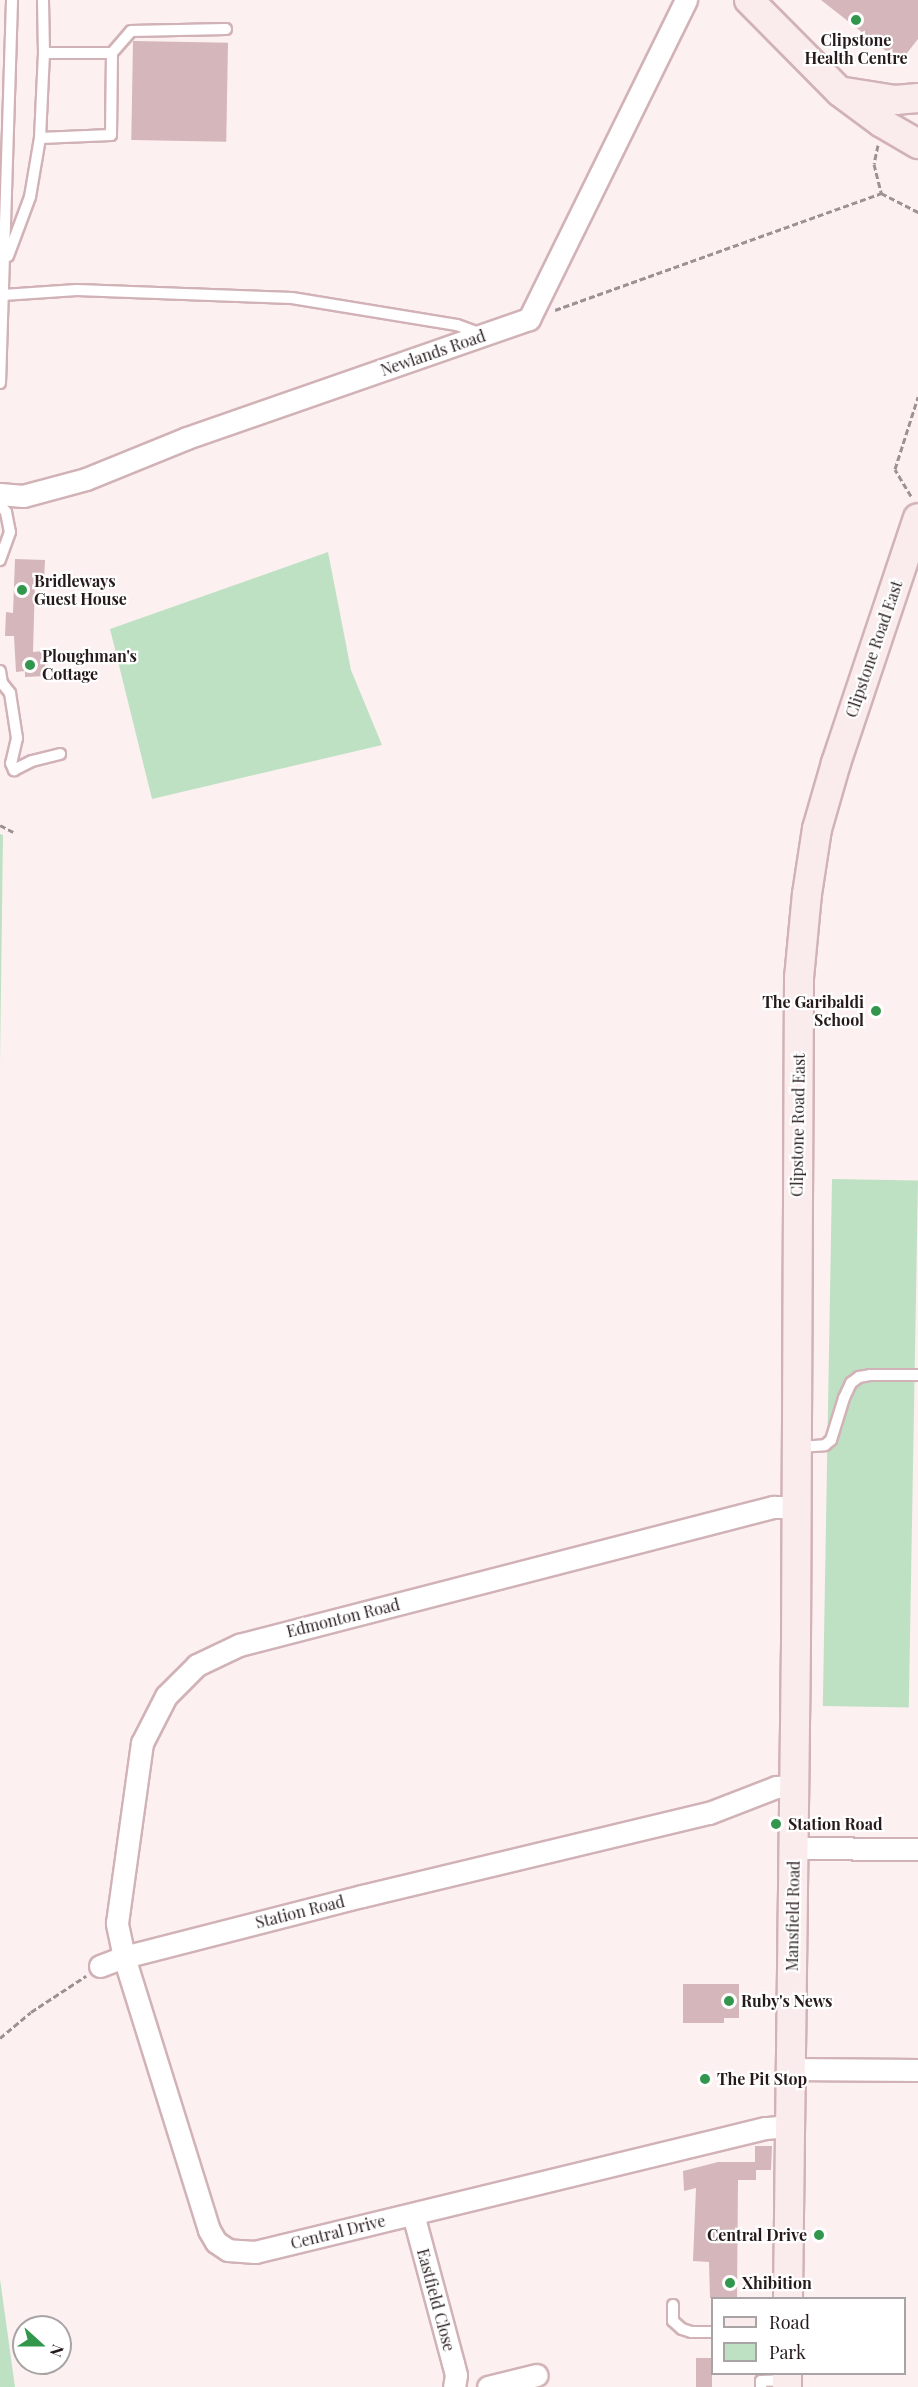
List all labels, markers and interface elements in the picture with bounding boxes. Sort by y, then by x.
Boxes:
marker: Clipstone Health Centre [847,11,865,29]
place label: Clipstone Health Centre [805,30,907,68]
street label: Newlands Road [378,326,488,380]
place label: Bridleways Guest House [34,571,127,609]
street label: Clipstone Road East [842,578,906,720]
marker: Bridleways Guest House [15,583,29,597]
place label: Ploughman's Cottage [42,646,137,684]
marker: Ploughman's Cottage [23,658,37,672]
place label: The Garibaldi School [762,992,864,1030]
marker: The Garibaldi School [869,1004,883,1018]
street label: Clipstone Road East [787,1053,809,1197]
street label: Edmonton Road [284,1595,402,1641]
place label: Station Road [788,1814,882,1834]
marker: Station Road [769,1817,783,1831]
street label: Mansfield Road [782,1861,804,1971]
street label: Station Road [253,1892,347,1932]
place label: Ruby's News [741,1991,832,2011]
marker: Ruby's News [722,1994,736,2008]
place label: The Pit Stop [717,2069,807,2089]
marker: The Pit Stop [698,2072,712,2086]
street label: Central Drive [289,2211,387,2253]
place label: Central Drive [707,2225,807,2245]
marker: Central Drive [812,2228,826,2242]
street label: Eastfield Close [413,2246,459,2354]
place label: Xhibition [742,2273,812,2293]
marker: Xhibition [723,2276,737,2290]
legend [711,2297,906,2375]
text: Road [769,2310,810,2334]
north arrow [12,2315,72,2375]
text: Park [769,2340,806,2364]
text: N [46,2342,69,2360]

